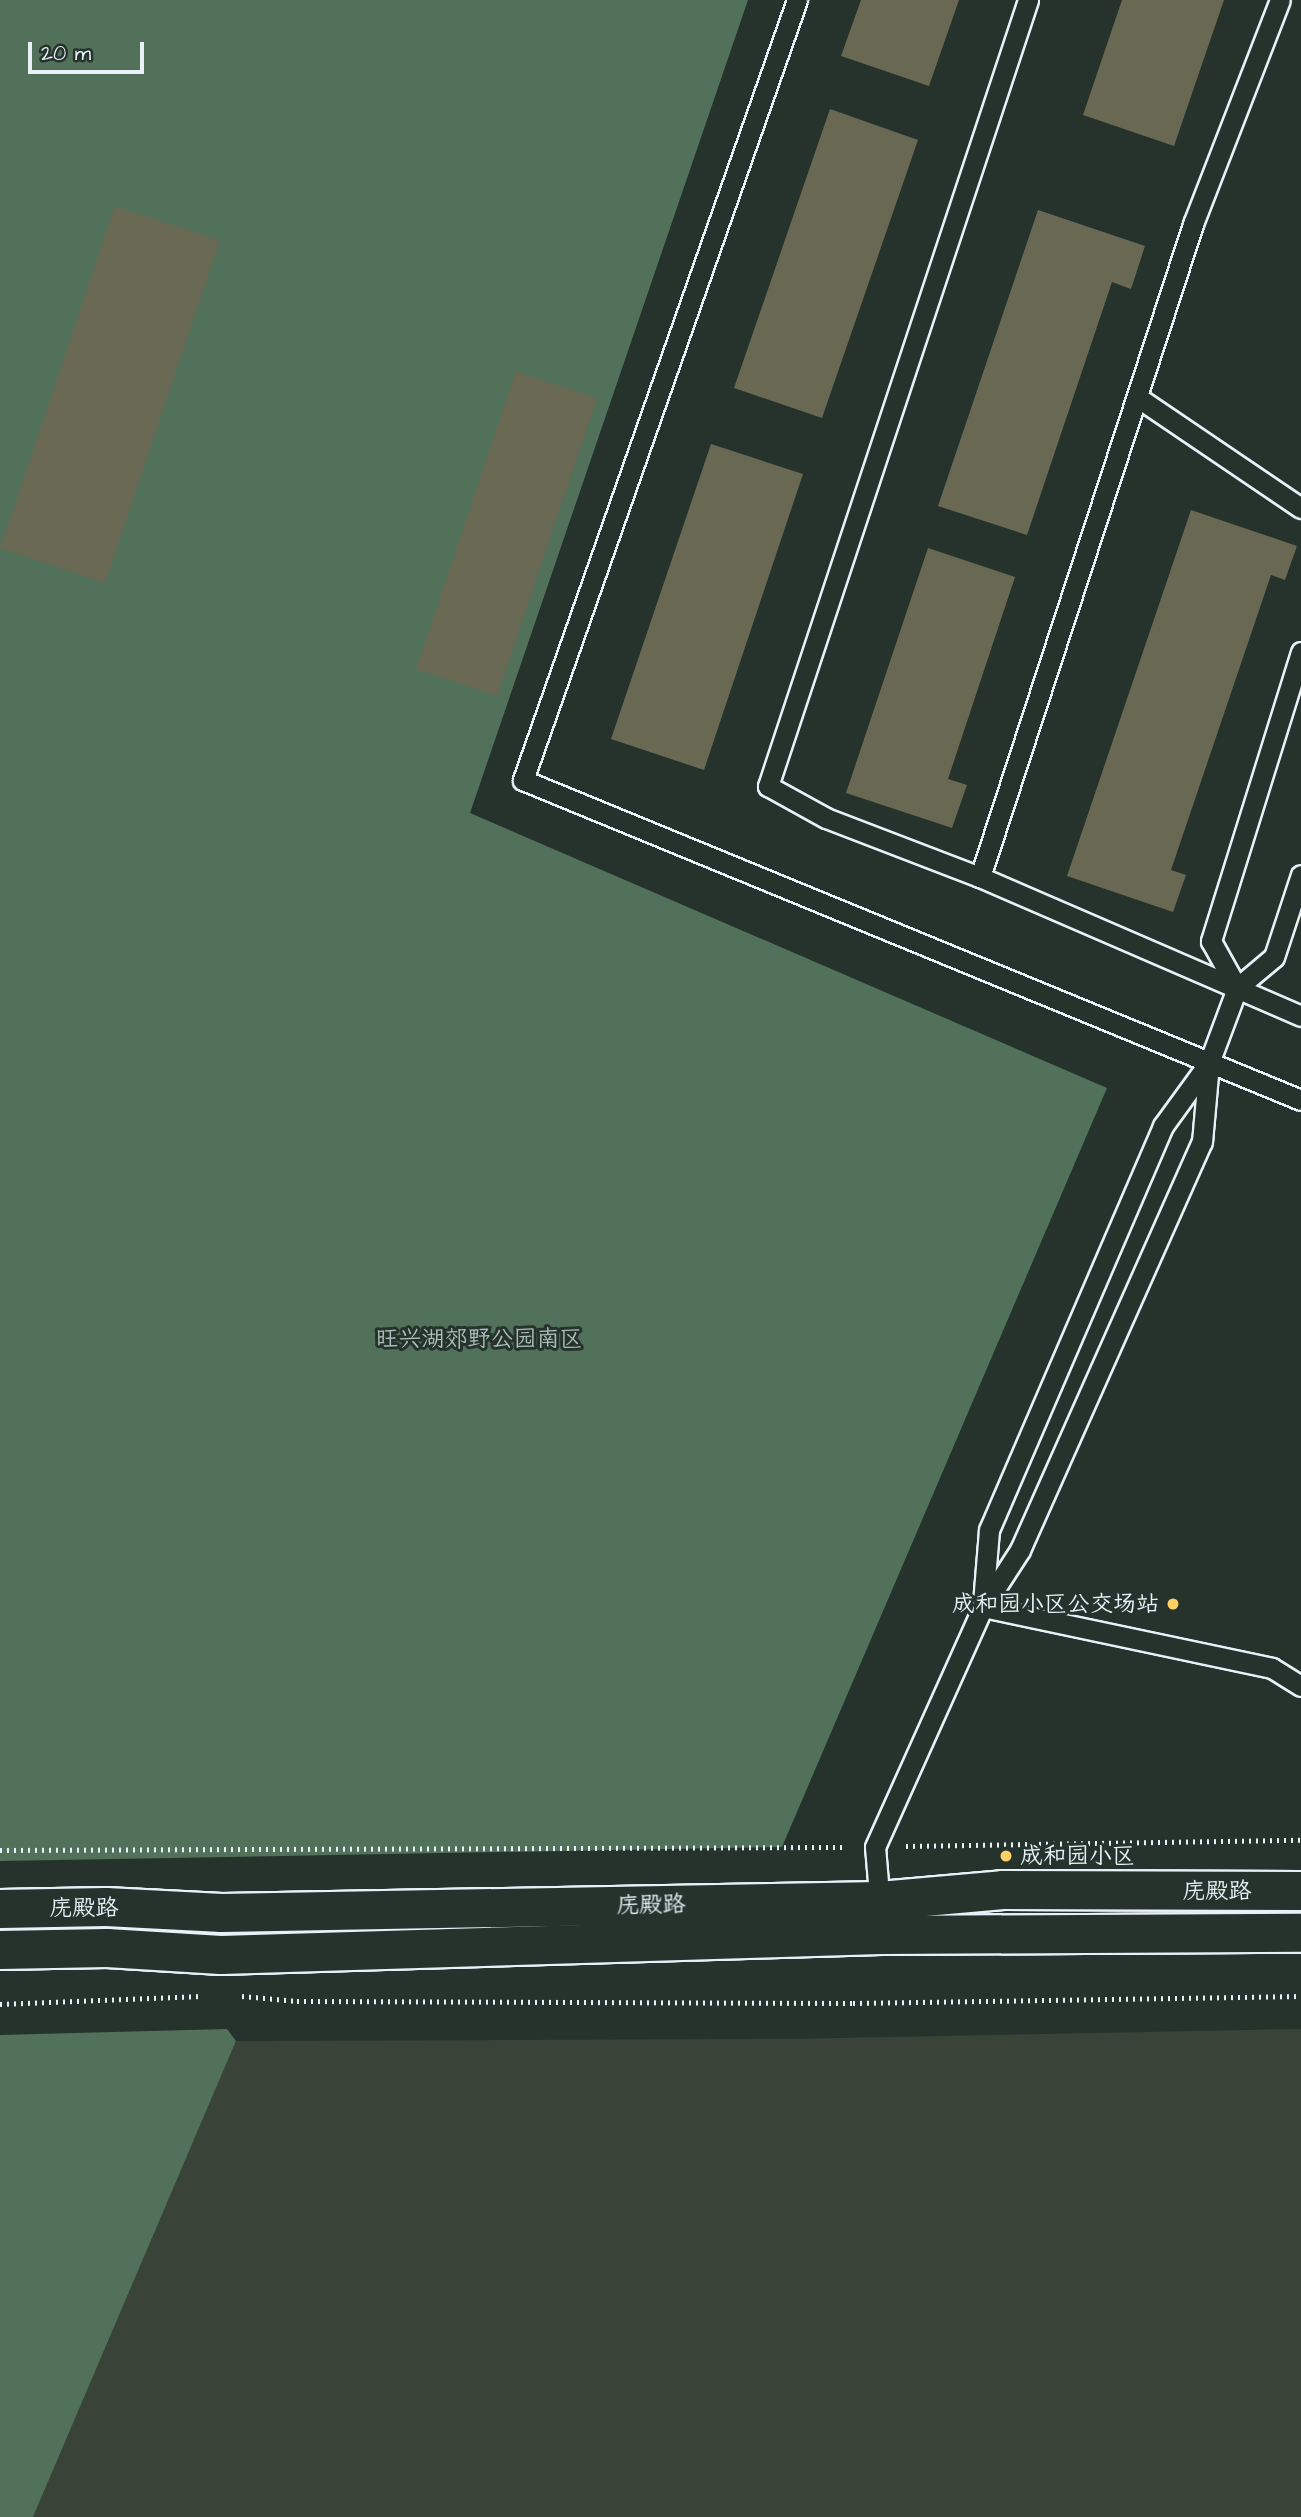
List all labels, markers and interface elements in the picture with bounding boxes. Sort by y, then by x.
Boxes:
scale bar [32,28,147,72]
text: 20 m [41,39,91,68]
park label: 旺兴湖郊野公园南区 [376,1325,582,1353]
place label: 成和园小区公交场站 [952,1590,1159,1618]
marker: 成和园小区公交场站 [1165,1596,1181,1612]
place label: 成和园小区 [1020,1842,1135,1870]
marker: 成和园小区 [998,1848,1014,1864]
street label: 庑殿路 [1183,1877,1251,1905]
street label: 庑殿路 [616,1891,686,1919]
street label: 庑殿路 [50,1894,118,1922]

